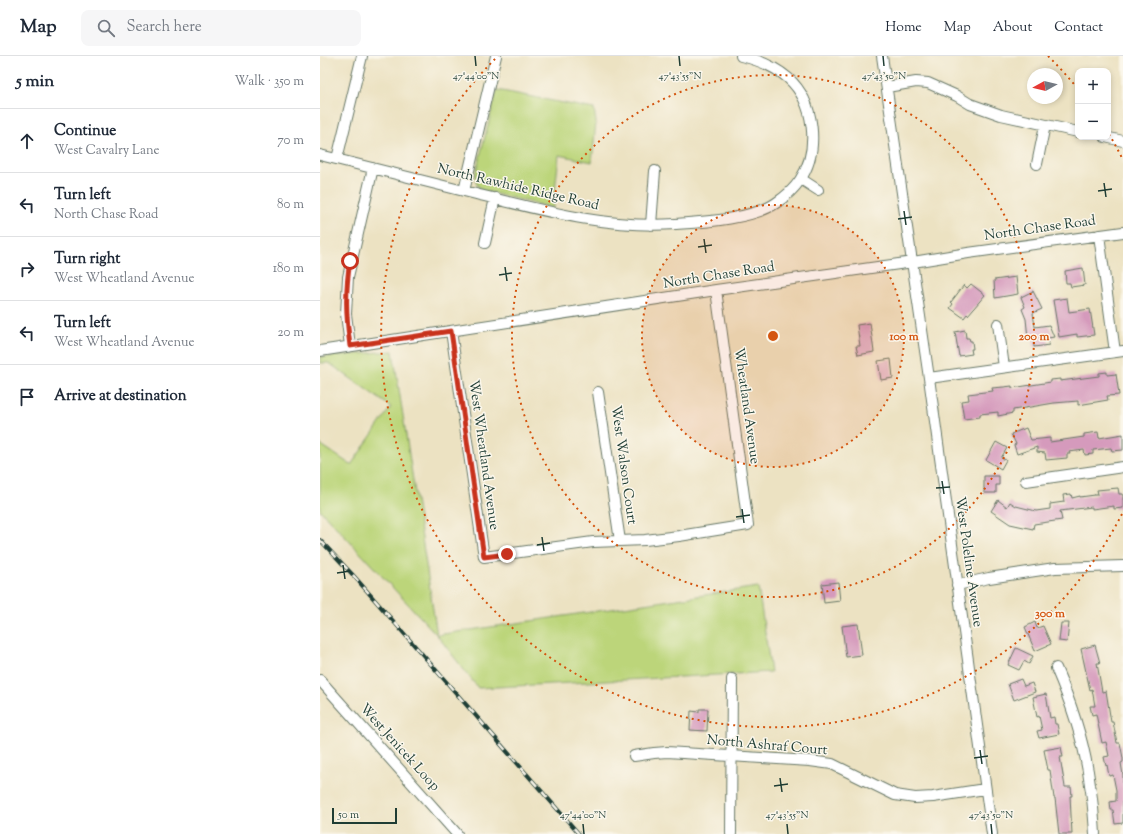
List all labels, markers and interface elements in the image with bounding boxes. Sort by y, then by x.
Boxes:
search box [81,10,361,46]
text: Map [20,14,57,41]
icon: search [95,17,117,39]
text: Search here [127,17,202,38]
text: Home [885,18,922,38]
text: Map [944,18,971,38]
text: About [993,18,1032,38]
text: Contact [1054,18,1103,38]
north arrow [1027,68,1063,104]
map controls [1075,68,1111,140]
button: + [1075,68,1111,104]
text: 47°44'00"N [453,69,499,84]
text: 47°43'55"N [659,69,701,84]
text: 47°43'50"N [862,69,906,84]
text: 5 min [16,70,54,94]
text: Walk · 350 m [235,73,304,91]
button: − [1075,104,1111,140]
text: Continue [54,121,116,142]
icon: ahead [16,130,38,152]
text: 70 m [277,132,304,150]
text: West Cavalry Lane [54,142,160,160]
street label: North Rawhide Ridge Road [435,160,601,216]
text: Turn left [54,185,111,206]
icon: left [16,194,38,216]
text: 80 m [277,196,304,214]
text: North Chase Road [54,206,158,224]
street label: North Chase Road [983,211,1097,247]
text: Turn right [54,249,120,270]
route start [341,252,359,270]
street label: North Chase Road [662,257,776,295]
icon: right [16,258,38,280]
text: 180 m [273,260,304,278]
text: West Wheatland Avenue [54,270,195,288]
text: Turn left [54,313,111,334]
icon: left [16,322,38,344]
text: 20 m [278,324,304,342]
text: 100 m [888,328,919,346]
text: 200 m [1019,328,1049,346]
centre of rings [766,329,780,343]
text: West Wheatland Avenue [54,334,195,352]
street label: Wheatland Avenue [728,346,764,466]
street label: West Wheatland Avenue [463,379,503,531]
icon: arrive [16,386,38,408]
text: Arrive at destination [54,386,187,407]
street label: West Walson Court [605,404,641,526]
street label: West Poleline Avenue [949,496,987,628]
route end [498,545,516,563]
text: 300 m [1035,605,1065,623]
street label: West Jenicek Loop [354,700,444,796]
street label: North Ashraf Court [706,731,828,761]
scale bar [332,806,397,825]
text: 50 m [338,807,359,823]
text: 47°44'00"N [560,808,606,823]
text: 47°43'55"N [766,808,808,823]
text: 47°43'50"N [969,808,1013,823]

